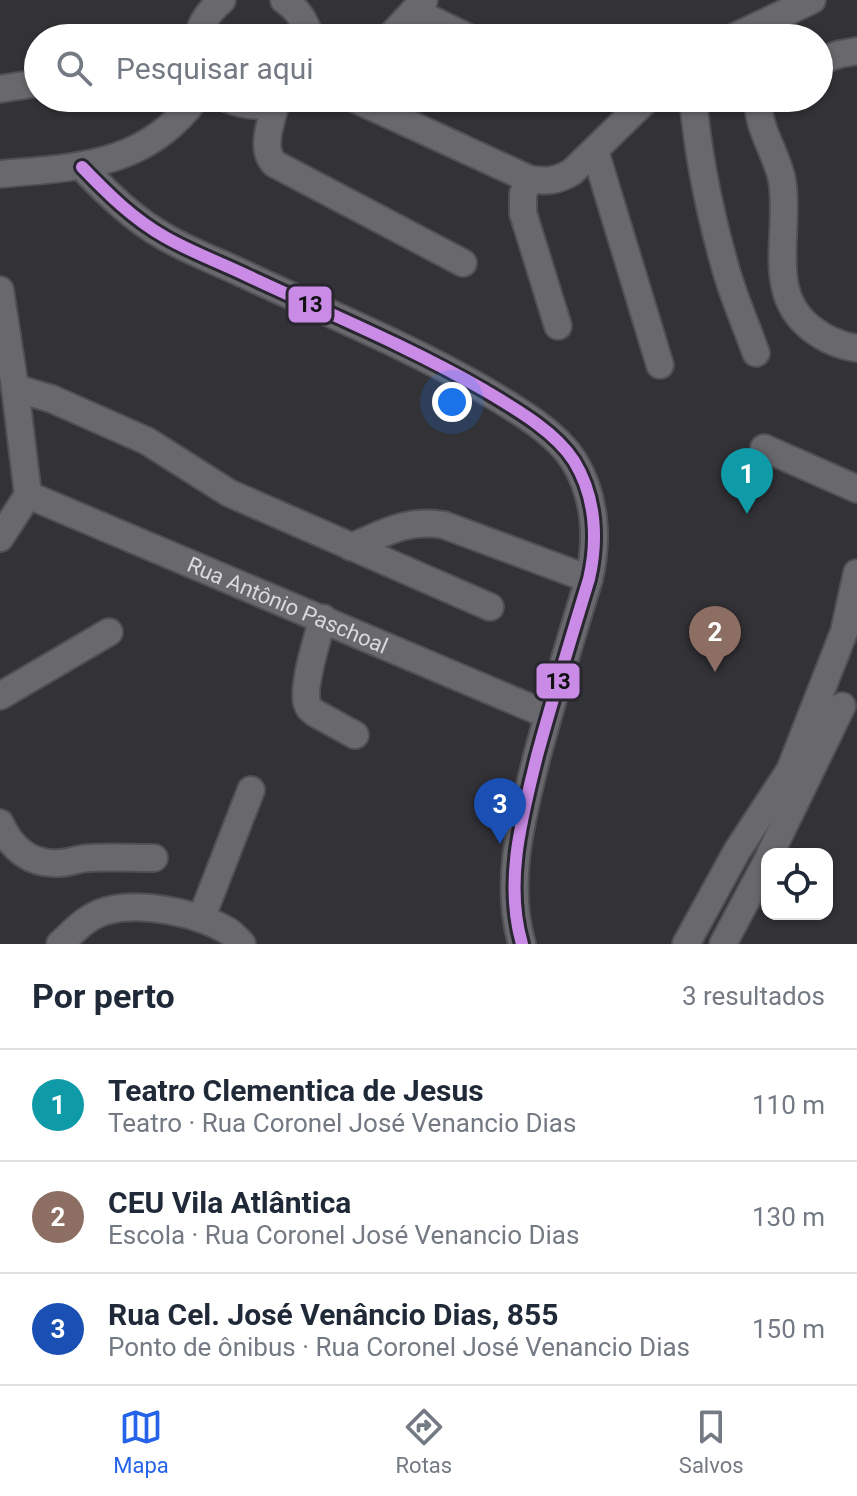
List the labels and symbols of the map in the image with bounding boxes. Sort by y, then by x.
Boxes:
line badge: 13 [287,285,333,324]
text: 13 [297,292,323,317]
your location [432,382,472,422]
pin: 1 [721,448,773,514]
street label: Rua Antônio Paschoal [183,552,392,659]
pin: 2 [689,606,741,672]
line badge: 13 [535,662,581,700]
text: 13 [545,669,571,694]
pin: 3 [474,778,526,844]

